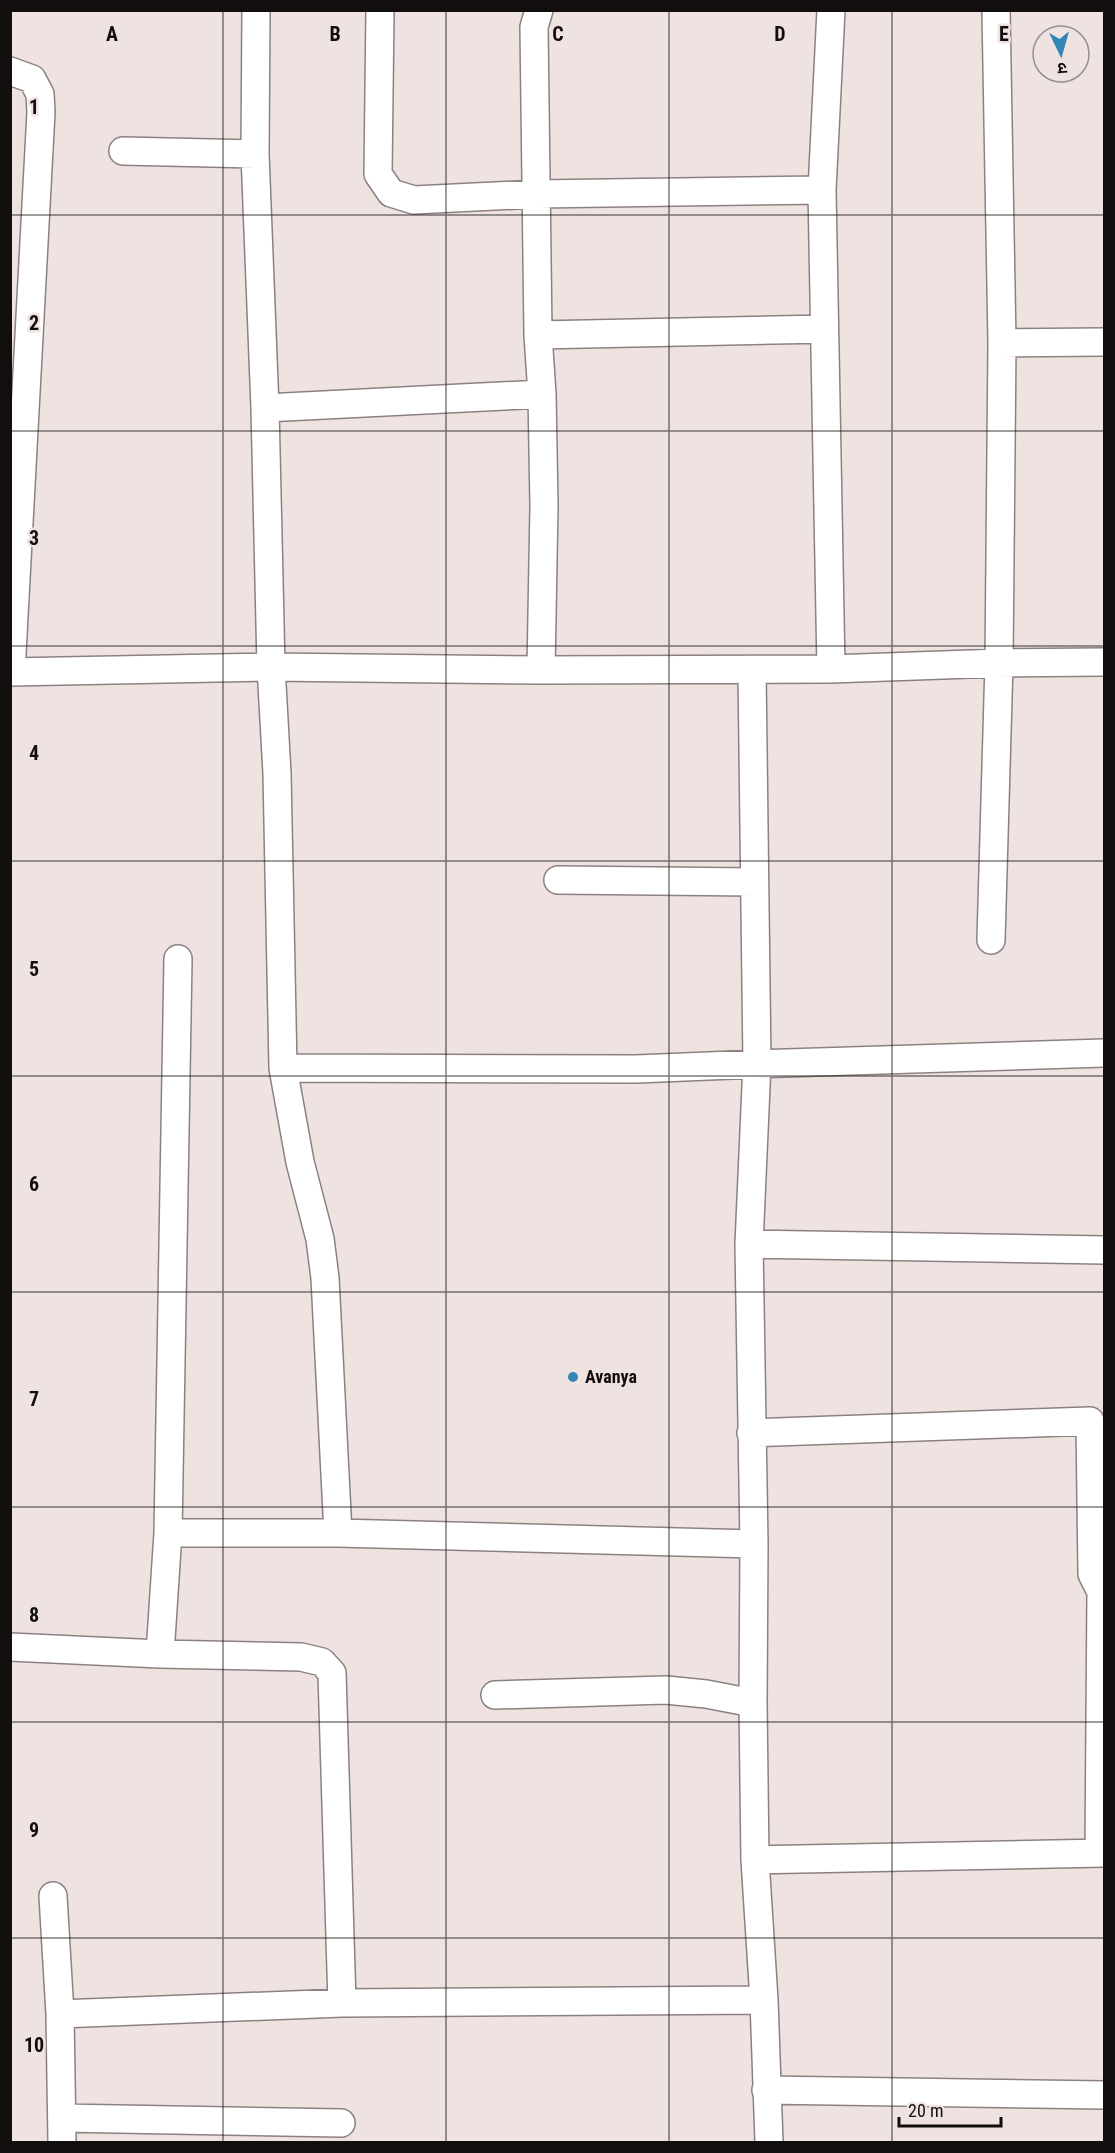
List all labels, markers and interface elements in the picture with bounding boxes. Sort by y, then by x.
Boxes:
text: A [106,22,118,46]
text: B [329,22,341,46]
text: C [552,22,564,46]
text: D [774,22,786,46]
text: E [999,22,1009,46]
north arrow [1031,24,1091,84]
text: उ [1056,59,1068,78]
text: 1 [29,95,39,119]
text: 2 [29,311,39,335]
text: 3 [29,526,39,550]
text: 4 [29,741,39,765]
text: 5 [29,957,39,981]
text: 6 [29,1172,39,1196]
place label: Avanya [585,1366,637,1387]
marker: Avanya [566,1370,580,1384]
text: 7 [29,1387,39,1411]
text: 8 [29,1603,39,1627]
text: 9 [29,1818,39,1842]
text: 10 [24,2033,44,2057]
scale bar [899,2090,1001,2128]
text: 20 m [908,2100,943,2121]

